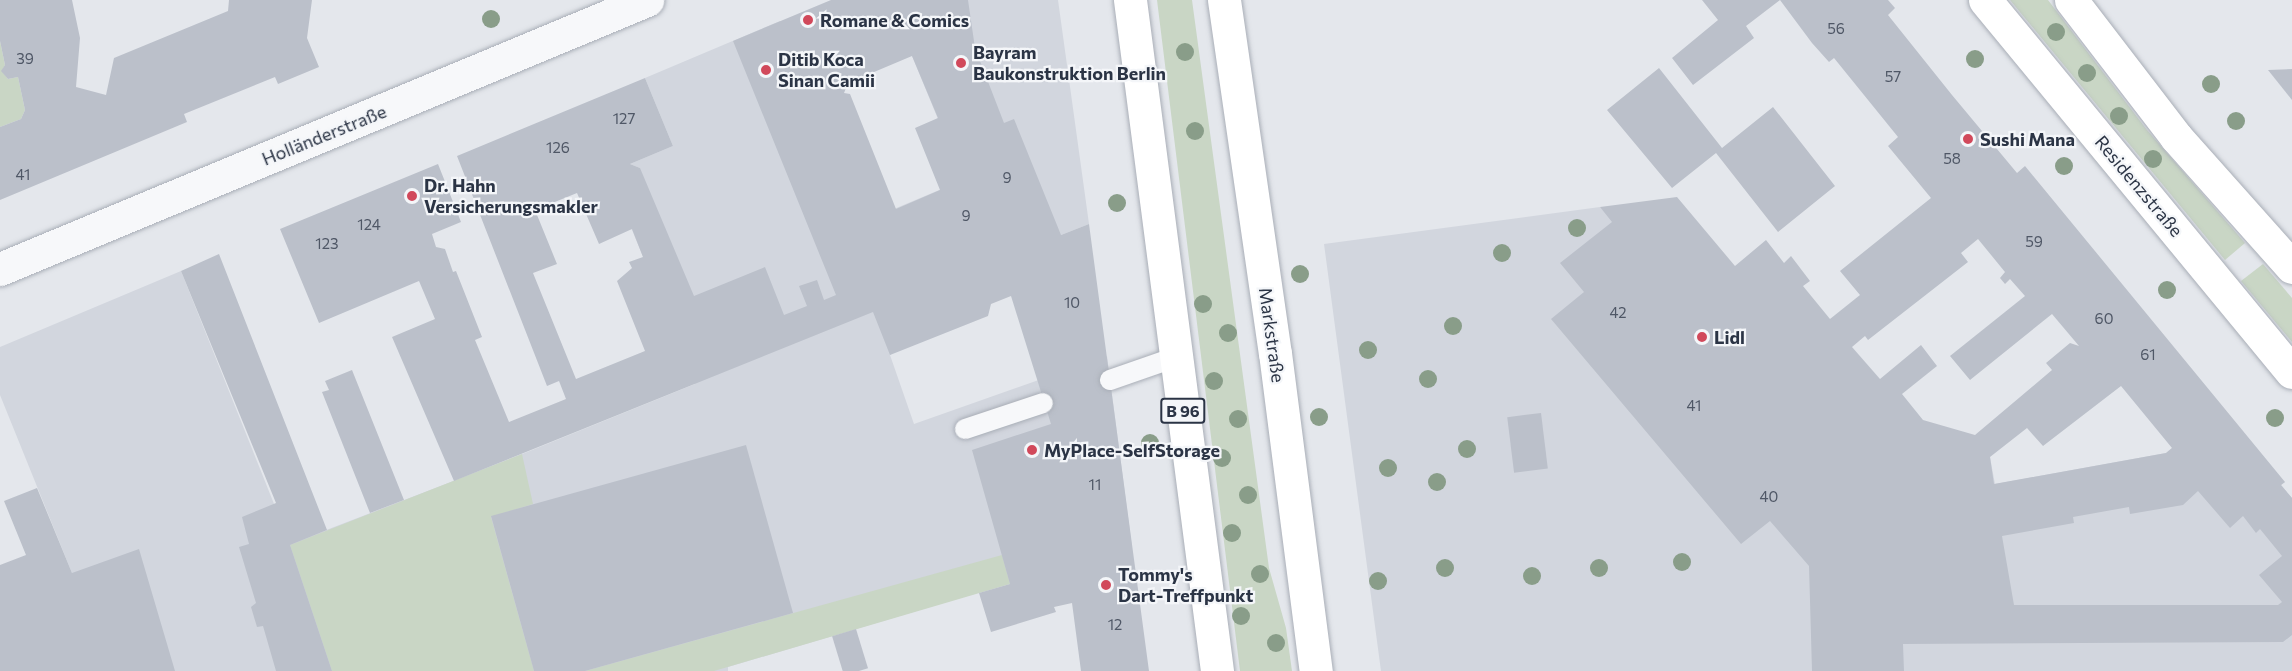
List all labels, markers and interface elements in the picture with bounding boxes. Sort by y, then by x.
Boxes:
place label: Romane & Comics [820,9,969,31]
marker: Romane & Comics [801,13,815,27]
house number: 56 [1827,20,1845,38]
place label: Bayram Baukonstruktion Berlin [973,42,1166,84]
place label: Ditib Koca Sinan Camii [778,49,875,92]
house number: 39 [16,50,34,68]
marker: Bayram Baukonstruktion Berlin [954,56,968,70]
marker: Ditib Koca Sinan Camii [759,63,773,77]
house number: 57 [1885,68,1901,86]
street label: Holländerstraße [259,100,389,170]
house number: 127 [613,110,635,128]
place label: Sushi Mana [1980,128,2075,150]
street label: Residenzstraße [2090,131,2188,241]
marker: Sushi Mana [1961,132,1975,146]
house number: 126 [546,139,570,157]
house number: 58 [1943,150,1961,168]
house number: 41 [16,166,30,184]
house number: 9 [1002,169,1012,187]
place label: Dr. Hahn Versicherungsmakler [424,175,598,218]
marker: Dr. Hahn Versicherungsmakler [405,189,419,203]
house number: 9 [961,207,971,225]
house number: 124 [357,216,381,234]
house number: 59 [2025,233,2043,251]
house number: 123 [315,235,339,253]
street label: Markstraße [1255,286,1289,384]
house number: 10 [1064,294,1080,312]
house number: 42 [1609,304,1627,322]
house number: 60 [2095,310,2113,328]
place label: Lidl [1714,326,1745,348]
marker: Lidl [1695,330,1709,344]
house number: 61 [2140,346,2156,364]
house number: 41 [1687,397,1701,415]
road number: B 96 [1159,398,1207,424]
place label: MyPlace-SelfStorage [1044,439,1220,461]
marker: MyPlace-SelfStorage [1025,443,1039,457]
house number: 11 [1089,476,1101,494]
house number: 40 [1760,488,1778,506]
place label: Tommy's Dart-Treffpunkt [1118,564,1253,606]
marker: Tommy's Dart-Treffpunkt [1099,578,1113,592]
house number: 12 [1108,616,1122,634]

